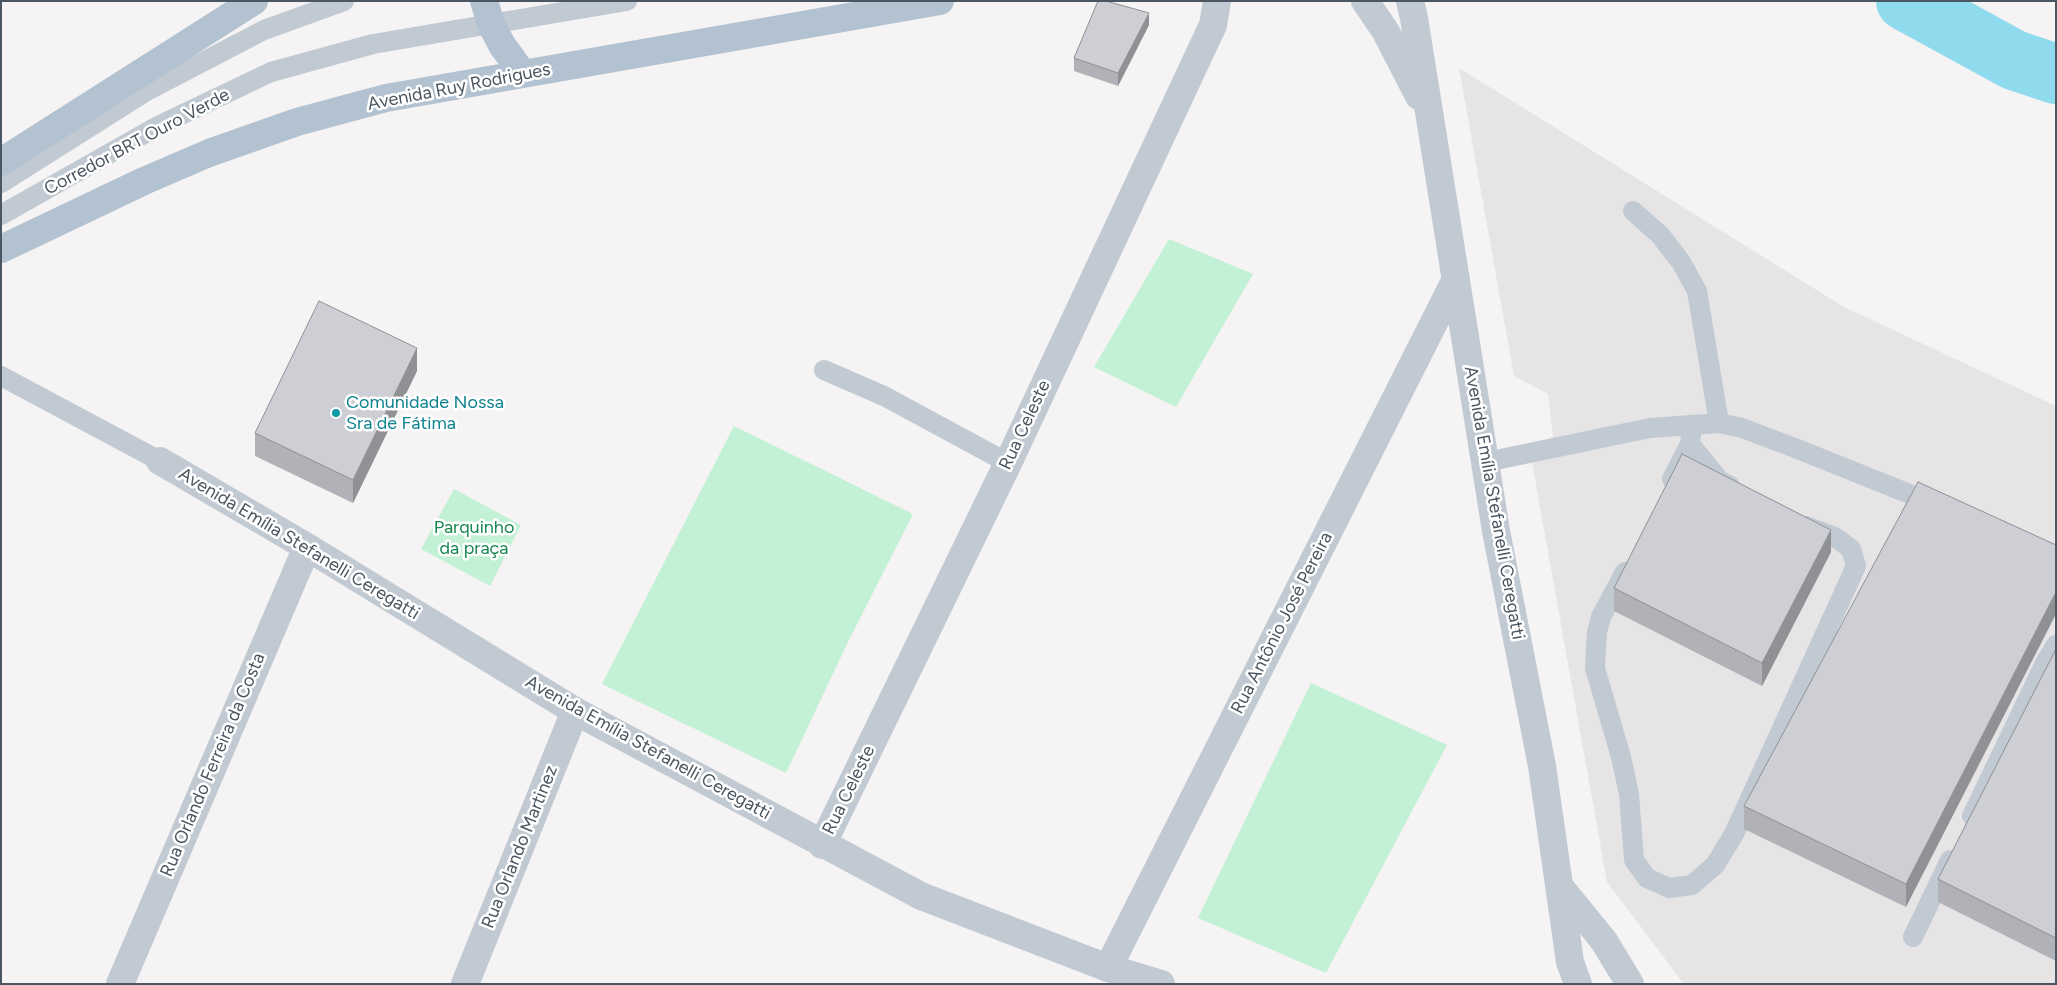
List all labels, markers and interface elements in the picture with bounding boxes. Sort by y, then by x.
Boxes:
street label: Avenida Ruy Rodrigues [366,59,552,115]
street label: Corredor BRT Ouro Verde [41,84,233,200]
street label: Avenida Emília Stefanelli Ceregatti [1459,365,1529,641]
street label: Rua Celeste [995,377,1055,473]
place label: Comunidade Nossa Sra de Fátima [346,392,504,434]
marker: Comunidade Nossa Sra de Fátima [330,407,342,419]
street label: Avenida Emília Stefanelli Ceregatti [175,463,423,625]
park label: Parquinho da praça [434,517,514,560]
street label: Rua Antônio José Pereira [1227,528,1337,718]
street label: Rua Orlando Ferreira da Costa [156,650,270,880]
street label: Avenida Emília Stefanelli Ceregatti [521,671,775,825]
street label: Rua Celeste [818,742,880,838]
street label: Rua Orlando Martinez [477,762,563,932]

